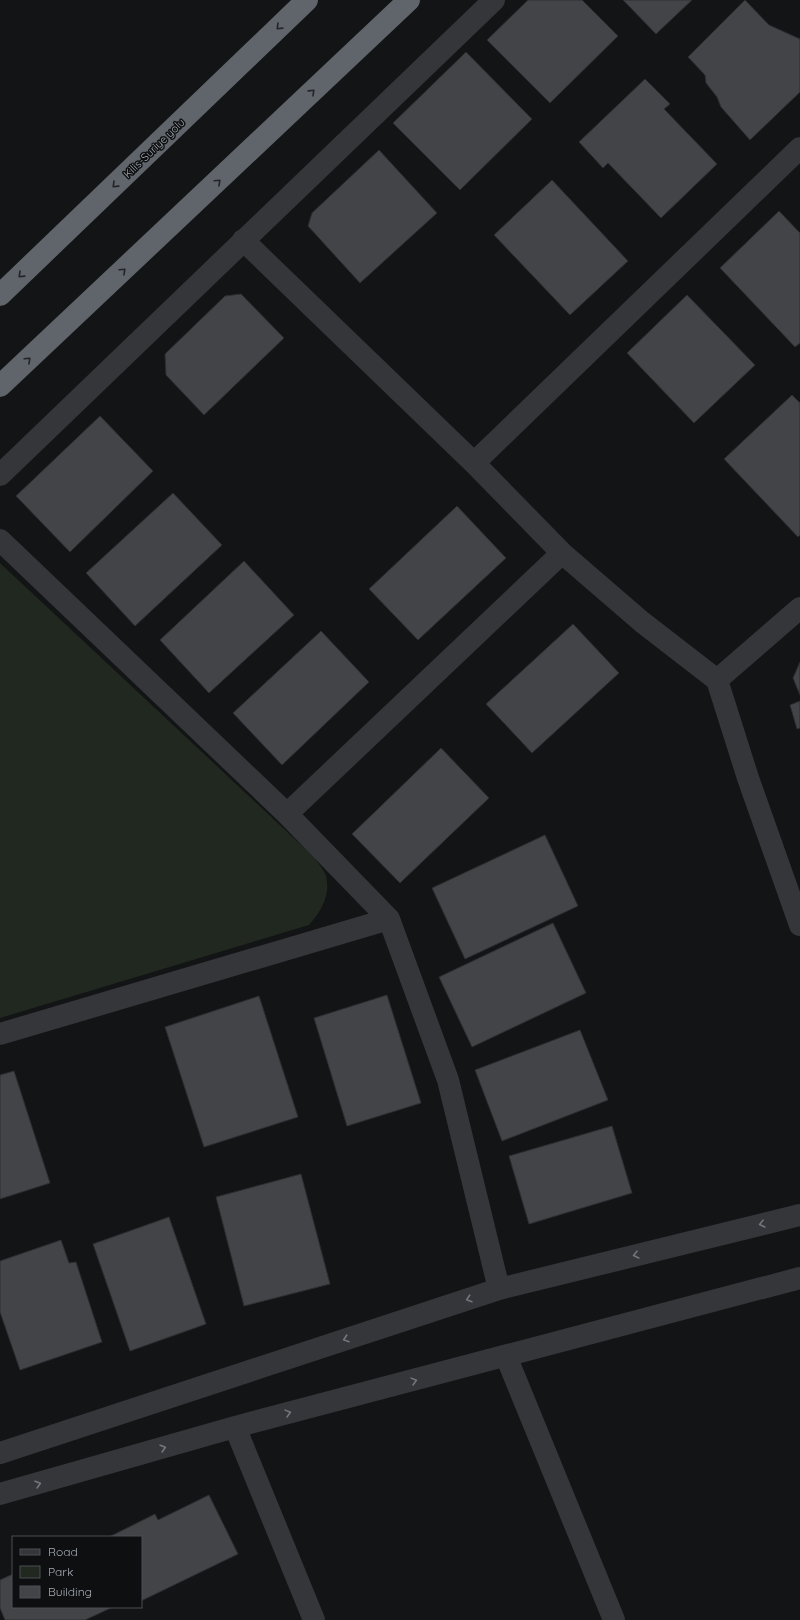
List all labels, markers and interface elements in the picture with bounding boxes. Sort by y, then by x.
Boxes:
one-way arrow [276,22,284,30]
one-way arrow [307,89,315,97]
street label: Kilis-Suriye yolu [120,115,188,181]
one-way arrow [213,179,221,186]
one-way arrow [112,180,120,188]
one-way arrow [118,268,126,275]
one-way arrow [18,270,26,278]
one-way arrow [24,357,31,364]
one-way arrow [759,1220,765,1228]
one-way arrow [633,1251,639,1259]
one-way arrow [466,1294,473,1302]
one-way arrow [343,1334,350,1343]
one-way arrow [410,1377,417,1385]
one-way arrow [285,1410,291,1418]
one-way arrow [159,1444,166,1453]
one-way arrow [34,1480,41,1488]
legend [12,1536,142,1608]
text: Road [48,1544,78,1559]
text: Park [48,1564,73,1579]
text: Building [48,1584,92,1599]

